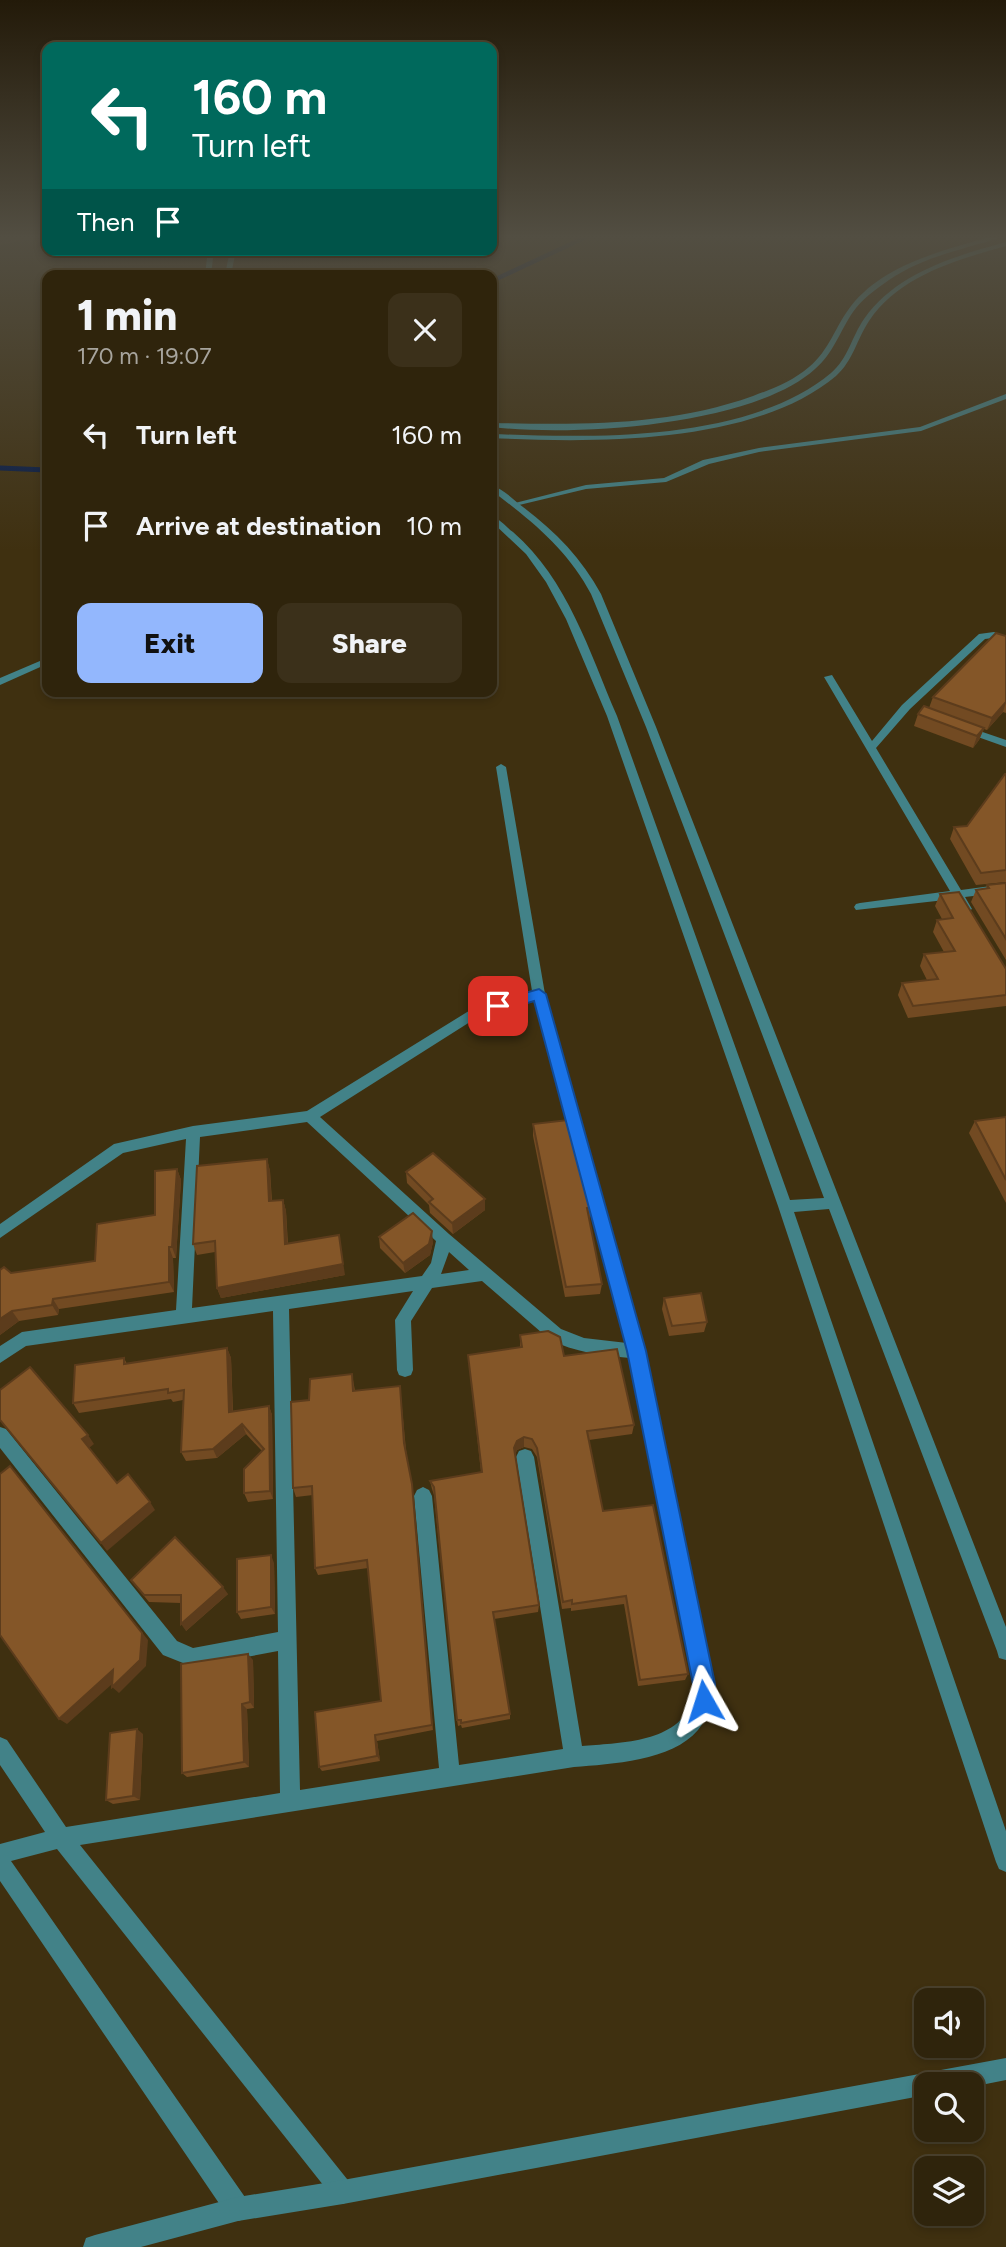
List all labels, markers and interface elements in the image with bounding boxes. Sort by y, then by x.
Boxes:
text: 160 m [192,67,327,126]
icon: left [77,70,168,161]
text: Turn left [192,127,311,165]
icon: arrive [149,203,187,241]
text: Then [77,206,135,238]
text: 1 min [77,290,177,341]
button: close [388,293,462,367]
text: 170 m · 19:07 [77,342,211,370]
icon: left [77,416,115,454]
text: Turn left [136,419,237,451]
text: 160 m [391,419,462,451]
icon: arrive [77,507,115,545]
text: Arrive at destination [136,510,381,542]
text: 10 m [406,510,462,542]
button: Exit [77,603,263,683]
button: Share [277,603,462,683]
pin [468,976,528,1036]
icon: arrive [479,987,517,1025]
position arrow [667,1664,741,1738]
map controls [914,1988,984,2226]
button: sound [914,1988,984,2058]
button: search [914,2072,984,2142]
button: layers [914,2156,984,2226]

